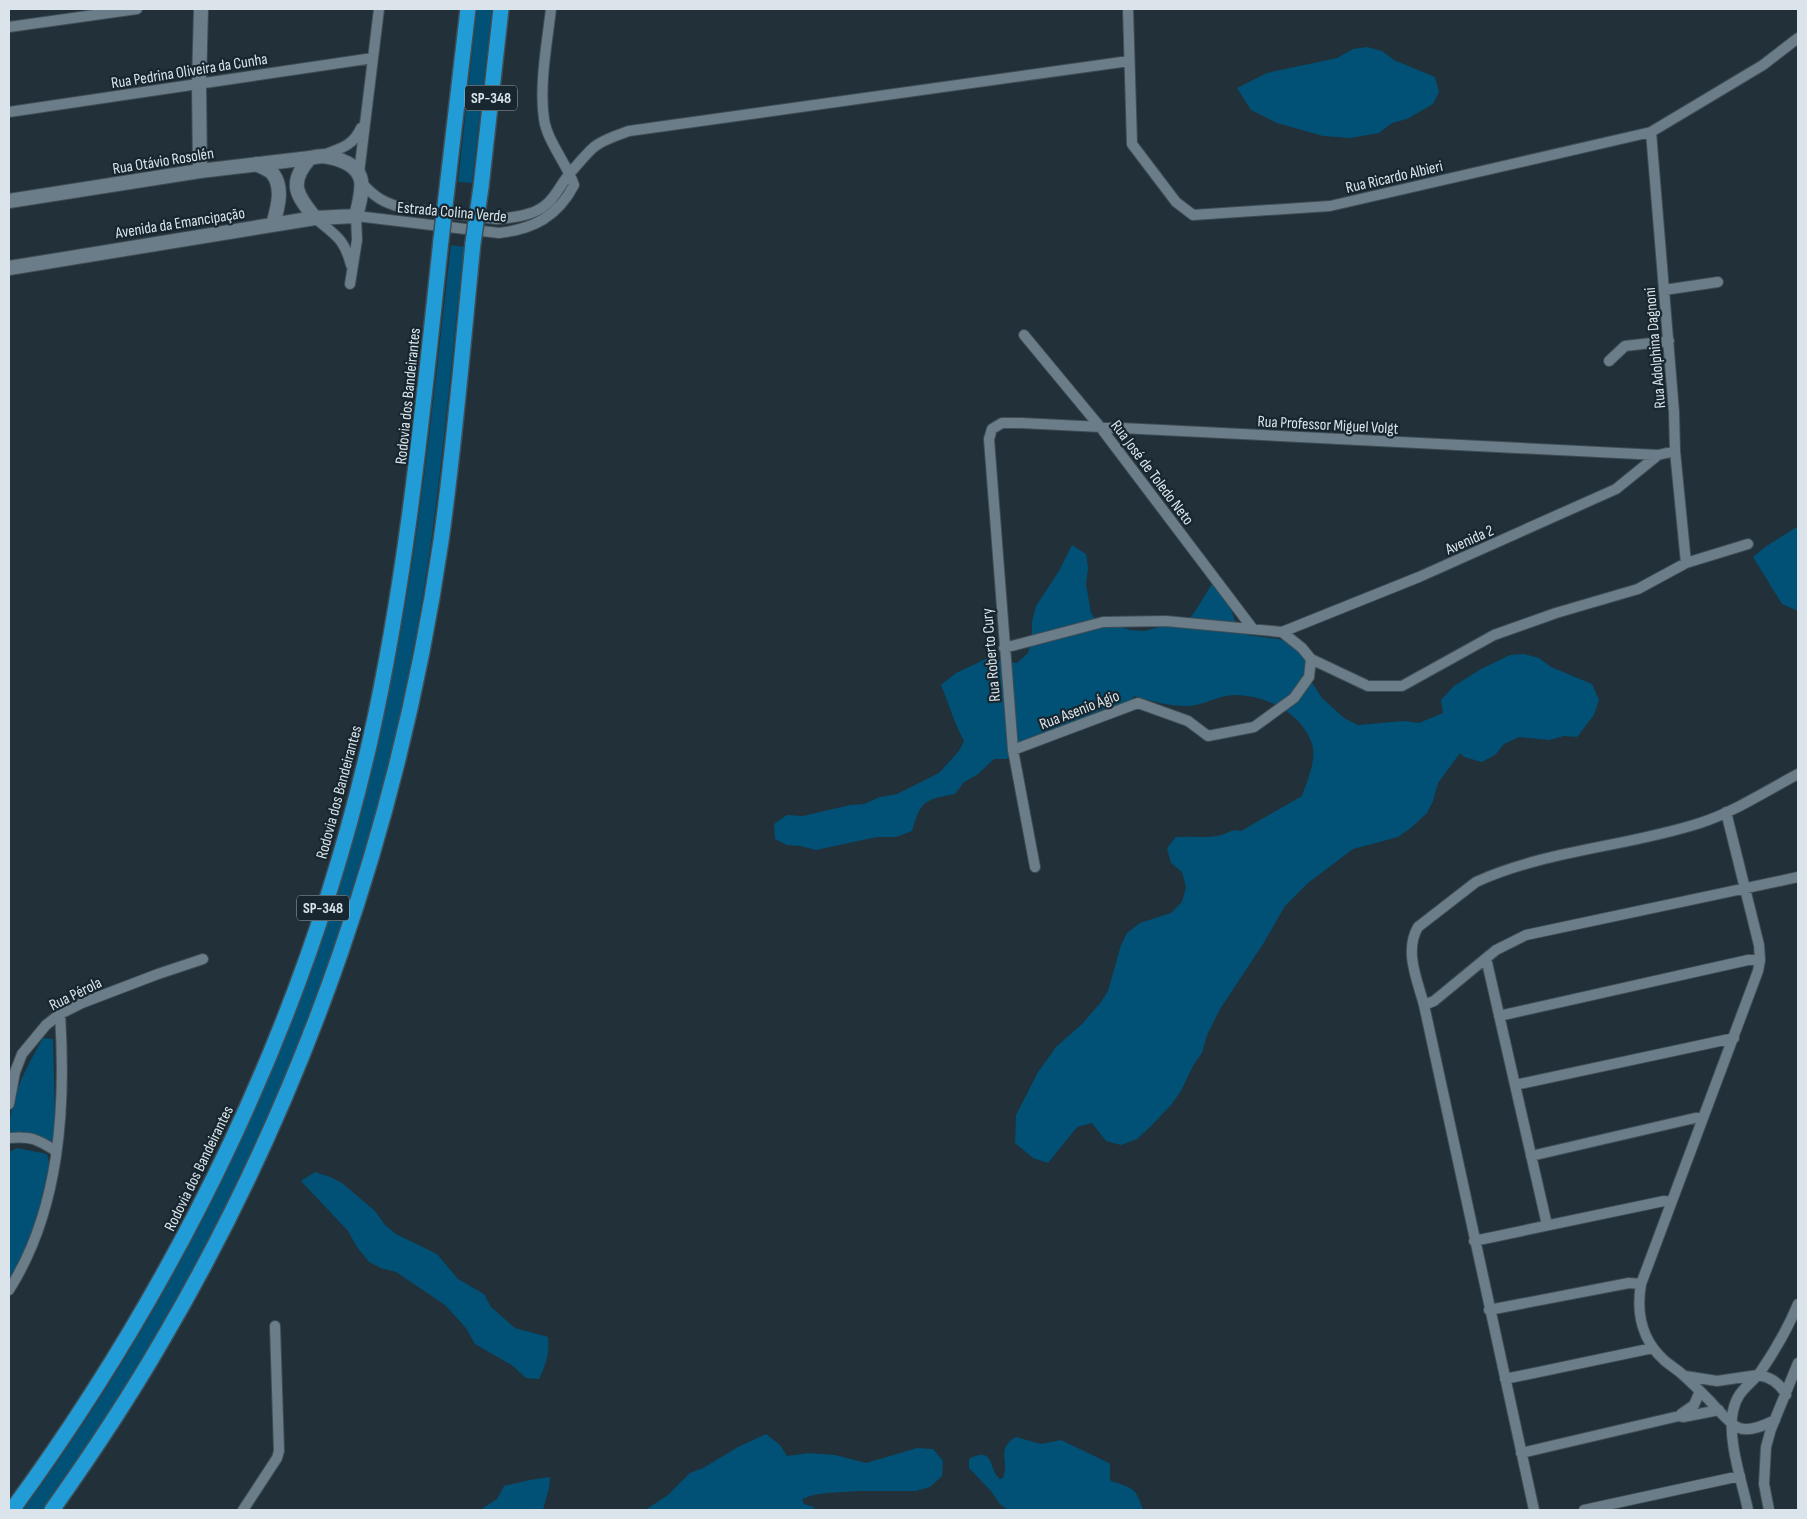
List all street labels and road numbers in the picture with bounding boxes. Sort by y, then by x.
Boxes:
street label: Rua Pedrina Oliveira da Cunha [110,50,269,93]
road number: SP-348 [465,86,517,110]
street label: Rua Otávio Rosolén [111,144,215,179]
street label: Rua Ricardo Albieri [1344,157,1445,198]
street label: Estrada Colina Verde [396,198,507,227]
street label: Avenida da Emancipação [113,204,246,243]
street label: Rua Adolphina Dagnoni [1641,287,1670,409]
street label: Rodovia dos Bandeirantes [392,327,425,465]
street label: Rua Professor Miguel Volgt [1257,412,1399,439]
street label: Rua José de Toledo Neto [1106,417,1197,529]
street label: Avenida 2 [1442,521,1497,560]
street label: Rua Roberto Cury [978,607,1005,702]
street label: Rua Asenio Ágio [1037,686,1122,734]
street label: Rodovia dos Bandeirantes [313,723,366,861]
road number: SP-348 [297,896,349,920]
street label: Rua Pérola [46,974,105,1015]
street label: Rodovia dos Bandeirantes [161,1103,238,1234]

